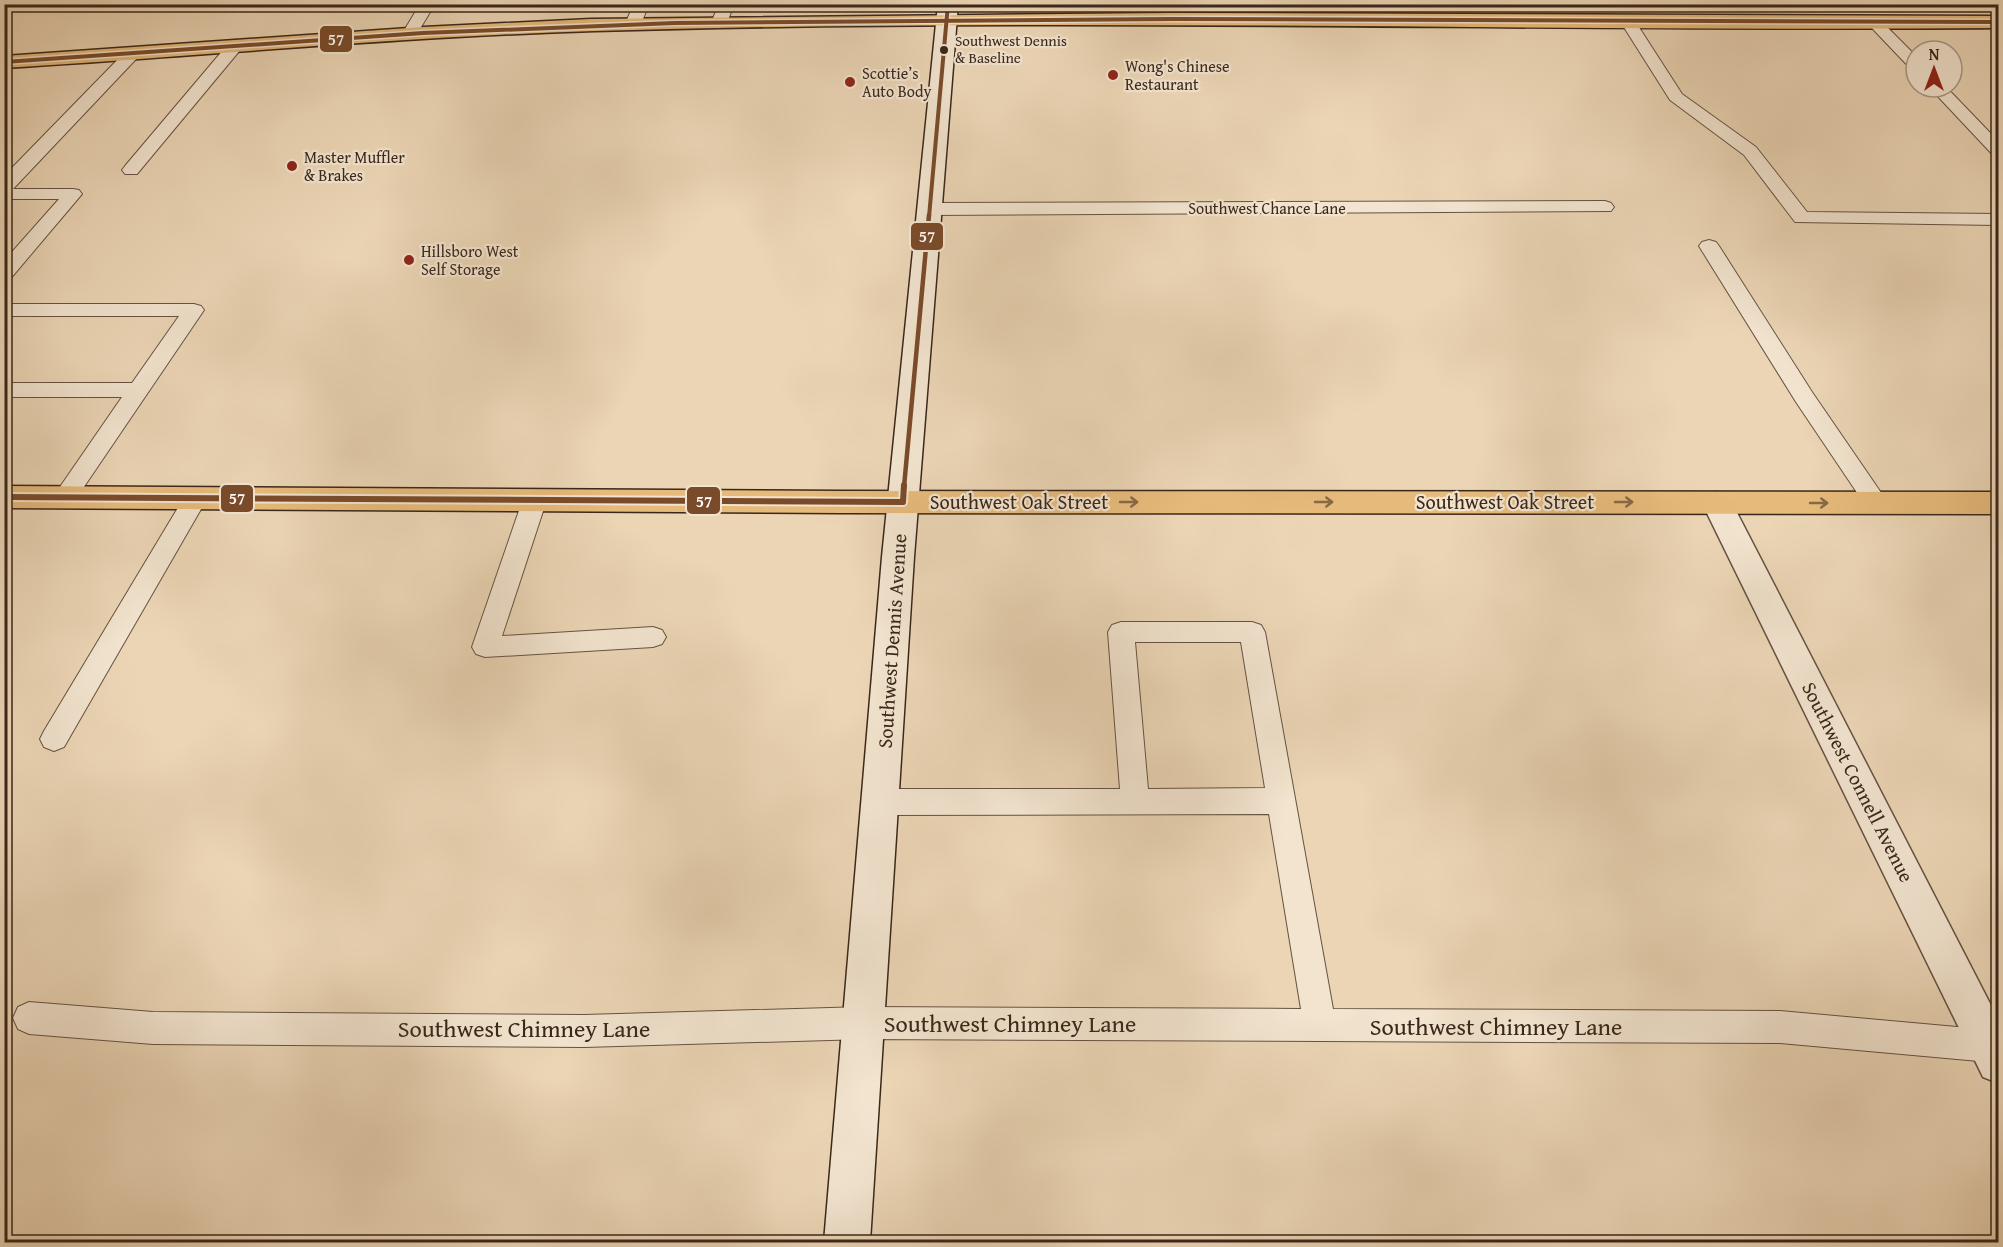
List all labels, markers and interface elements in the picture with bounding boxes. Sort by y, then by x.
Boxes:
line badge: 57 [319,25,353,53]
text: 57 [328,27,344,51]
place label: Southwest Dennis & Baseline [955,30,1067,68]
north arrow [1904,39,1964,99]
text: N [1929,42,1940,66]
marker: Southwest Dennis & Baseline [938,44,950,56]
place label: Wong's Chinese Restaurant [1125,54,1230,96]
place label: Scottie’s Auto Body [862,61,931,103]
marker: Wong's Chinese Restaurant [1106,68,1120,82]
marker: Scottie’s Auto Body [843,75,857,89]
place label: Master Muffler & Brakes [304,145,405,187]
marker: Master Muffler & Brakes [285,159,299,173]
street label: Southwest Chance Lane [1188,196,1346,220]
line badge: 57 [910,222,944,251]
text: 57 [919,224,935,248]
place label: Hillsboro West Self Storage [421,239,519,281]
marker: Hillsboro West Self Storage [402,253,416,267]
line badge: 57 [220,484,254,513]
text: 57 [229,486,245,510]
line badge: 57 [686,486,721,515]
street label: Southwest Oak Street [930,487,1108,516]
street label: Southwest Oak Street [1416,487,1594,516]
text: 57 [696,489,712,513]
one-way arrow [1119,496,1139,508]
one-way arrow [1314,496,1334,508]
one-way arrow [1614,496,1634,508]
one-way arrow [1809,497,1829,509]
street label: Southwest Dennis Avenue [870,533,913,749]
street label: Southwest Connell Avenue [1795,676,1922,887]
street label: Southwest Chimney Lane [884,1006,1136,1041]
street label: Southwest Chimney Lane [1370,1009,1622,1044]
street label: Southwest Chimney Lane [398,1011,650,1046]

